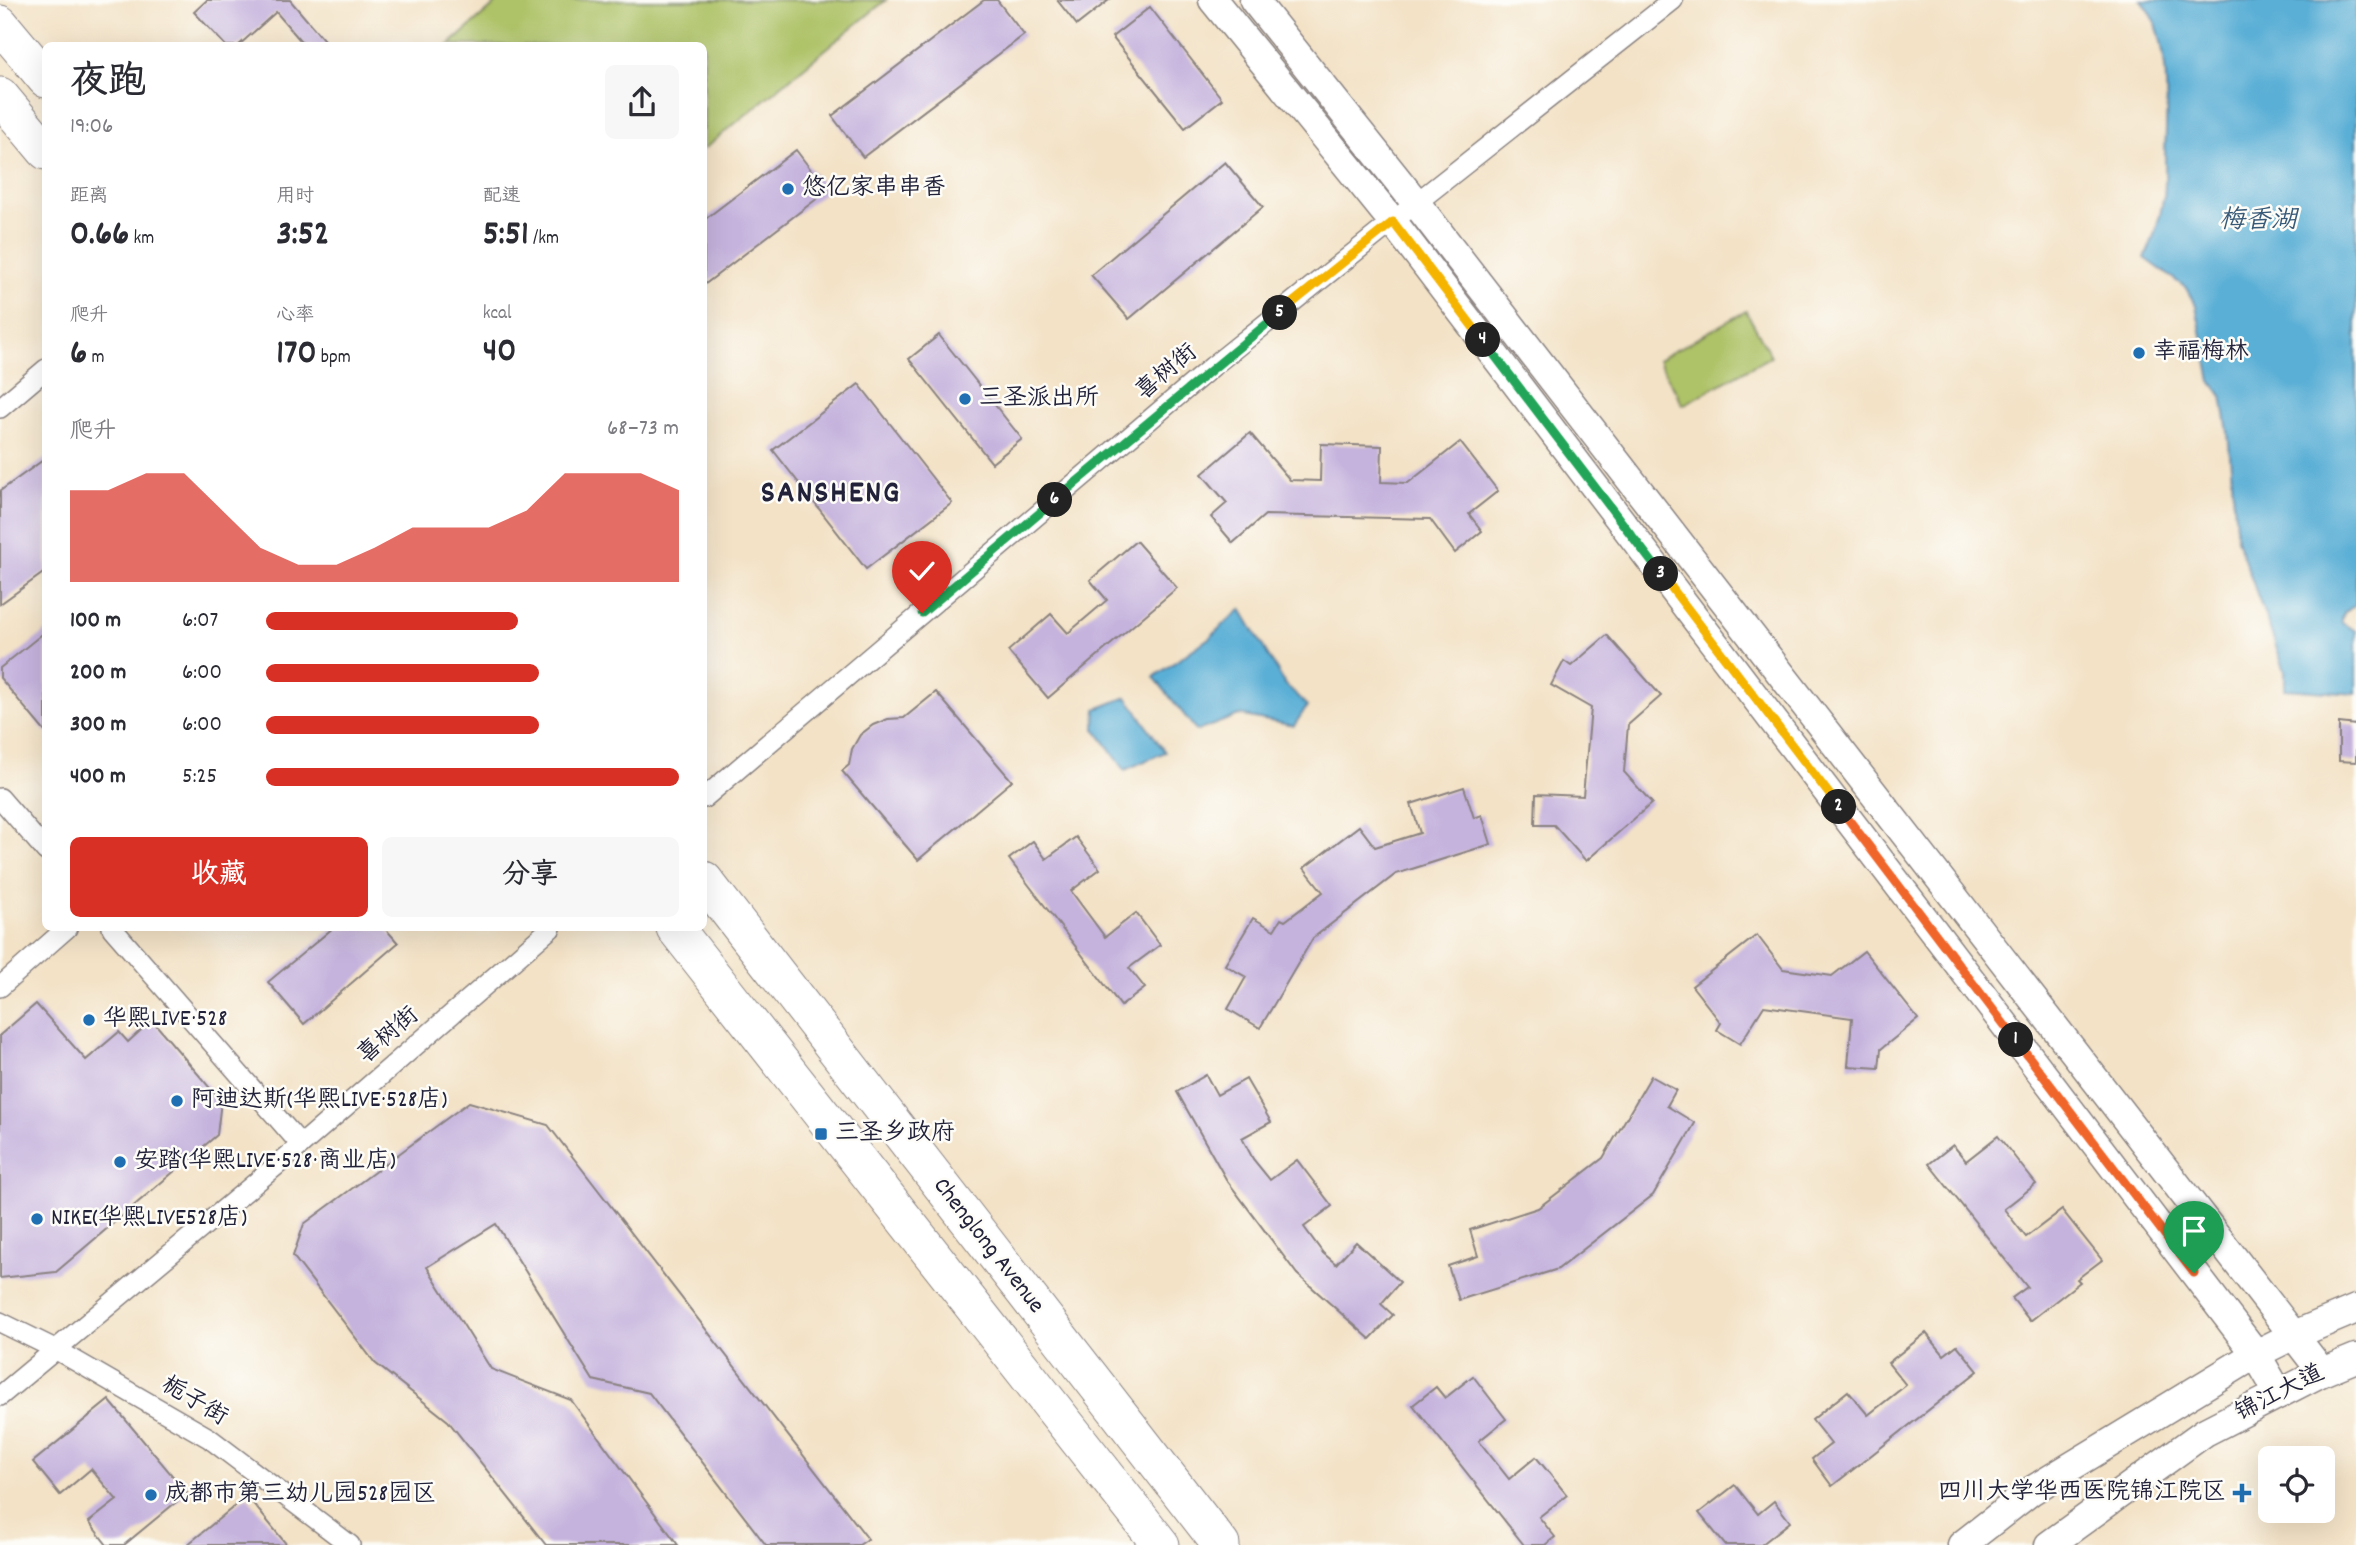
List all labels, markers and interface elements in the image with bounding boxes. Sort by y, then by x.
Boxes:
text: 夜跑 [70,57,146,112]
button: share [605,65,679,139]
text: 19:06 [70,111,113,144]
place label: 悠亿家串串香 [802,172,946,206]
marker: 悠亿家串串香 [780,181,796,197]
text: 距离 [70,184,108,211]
text: 用时 [276,184,314,211]
text: 配速 [483,184,521,211]
water label: 梅香湖 [2219,203,2300,240]
text: 0.66 [70,211,129,261]
text: 3:52 [276,211,329,261]
text: 5:51 [483,211,529,261]
text: km [129,226,154,253]
text: /km [529,226,559,253]
pin: 5 [1262,296,1298,330]
text: 5 [1275,299,1284,326]
text: kcal [483,301,512,328]
text: 爬升 [70,303,108,330]
text: 心率 [276,303,314,330]
pin: 4 [1466,322,1500,358]
text: 4 [1479,326,1486,353]
text: 40 [483,328,516,378]
text: 6 [70,330,87,380]
text: 170 [276,330,316,380]
place label: 幸福梅林 [2153,336,2249,370]
street label: 喜树街 [1128,337,1206,409]
text: m [87,345,105,372]
text: bpm [316,345,351,372]
marker: 幸福梅林 [2131,345,2147,361]
place label: 三圣派出所 [979,382,1099,416]
marker: 三圣派出所 [957,391,973,407]
text: 68–73 m [607,413,679,446]
text: 爬升 [70,416,116,449]
district label: SANSHENG [761,472,901,518]
pin: 6 [1038,482,1072,518]
text: 6 [1050,486,1059,513]
pin [892,541,952,613]
icon: check [903,552,941,590]
pin: 3 [1644,556,1678,592]
text: 3 [1656,560,1665,587]
text: 100 m [70,605,121,638]
text: 6:07 [182,605,218,638]
text: 200 m [70,657,126,690]
text: 6:00 [182,657,222,690]
text: 300 m [70,709,126,742]
text: 6:00 [182,709,222,742]
text: 400 m [70,761,126,794]
text: 5:25 [182,761,217,794]
pin: 2 [1822,790,1856,824]
text: 2 [1834,793,1843,820]
button: 收藏 [70,837,368,917]
button: 分享 [382,837,679,917]
street label: 喜树街 [351,1000,427,1072]
place label: 华熙LIVE·528 [103,1003,227,1037]
marker: 华熙LIVE·528 [81,1012,97,1028]
pin: 1 [1998,1023,2034,1058]
text: 1 [2013,1026,2018,1053]
place label: 阿迪达斯(华熙LIVE·528店) [191,1084,447,1118]
marker: 阿迪达斯(华熙LIVE·528店) [169,1093,185,1109]
place label: 三圣乡政府 [835,1117,955,1151]
marker: 三圣乡政府 [813,1126,829,1142]
place label: 安踏(华熙LIVE·528·商业店) [134,1145,396,1179]
marker: 安踏(华熙LIVE·528·商业店) [112,1154,128,1170]
street label: Chenglong Avenue [924,1171,1052,1321]
pin [2164,1201,2224,1273]
place label: NIKE(华熙LIVE528店) [51,1202,247,1236]
marker: NIKE(华熙LIVE528店) [29,1211,45,1227]
icon: arrive [2175,1212,2213,1250]
street label: 锦江大道 [2230,1357,2330,1431]
street label: 栀子街 [154,1369,234,1435]
map controls [2258,1446,2335,1523]
button: locate [2258,1446,2335,1523]
place label: 四川大学华西医院锦江院区 [1938,1476,2226,1510]
place label: 成都市第三幼儿园528园区 [165,1478,436,1512]
marker: 四川大学华西医院锦江院区 [2232,1483,2252,1503]
marker: 成都市第三幼儿园528园区 [143,1487,159,1503]

